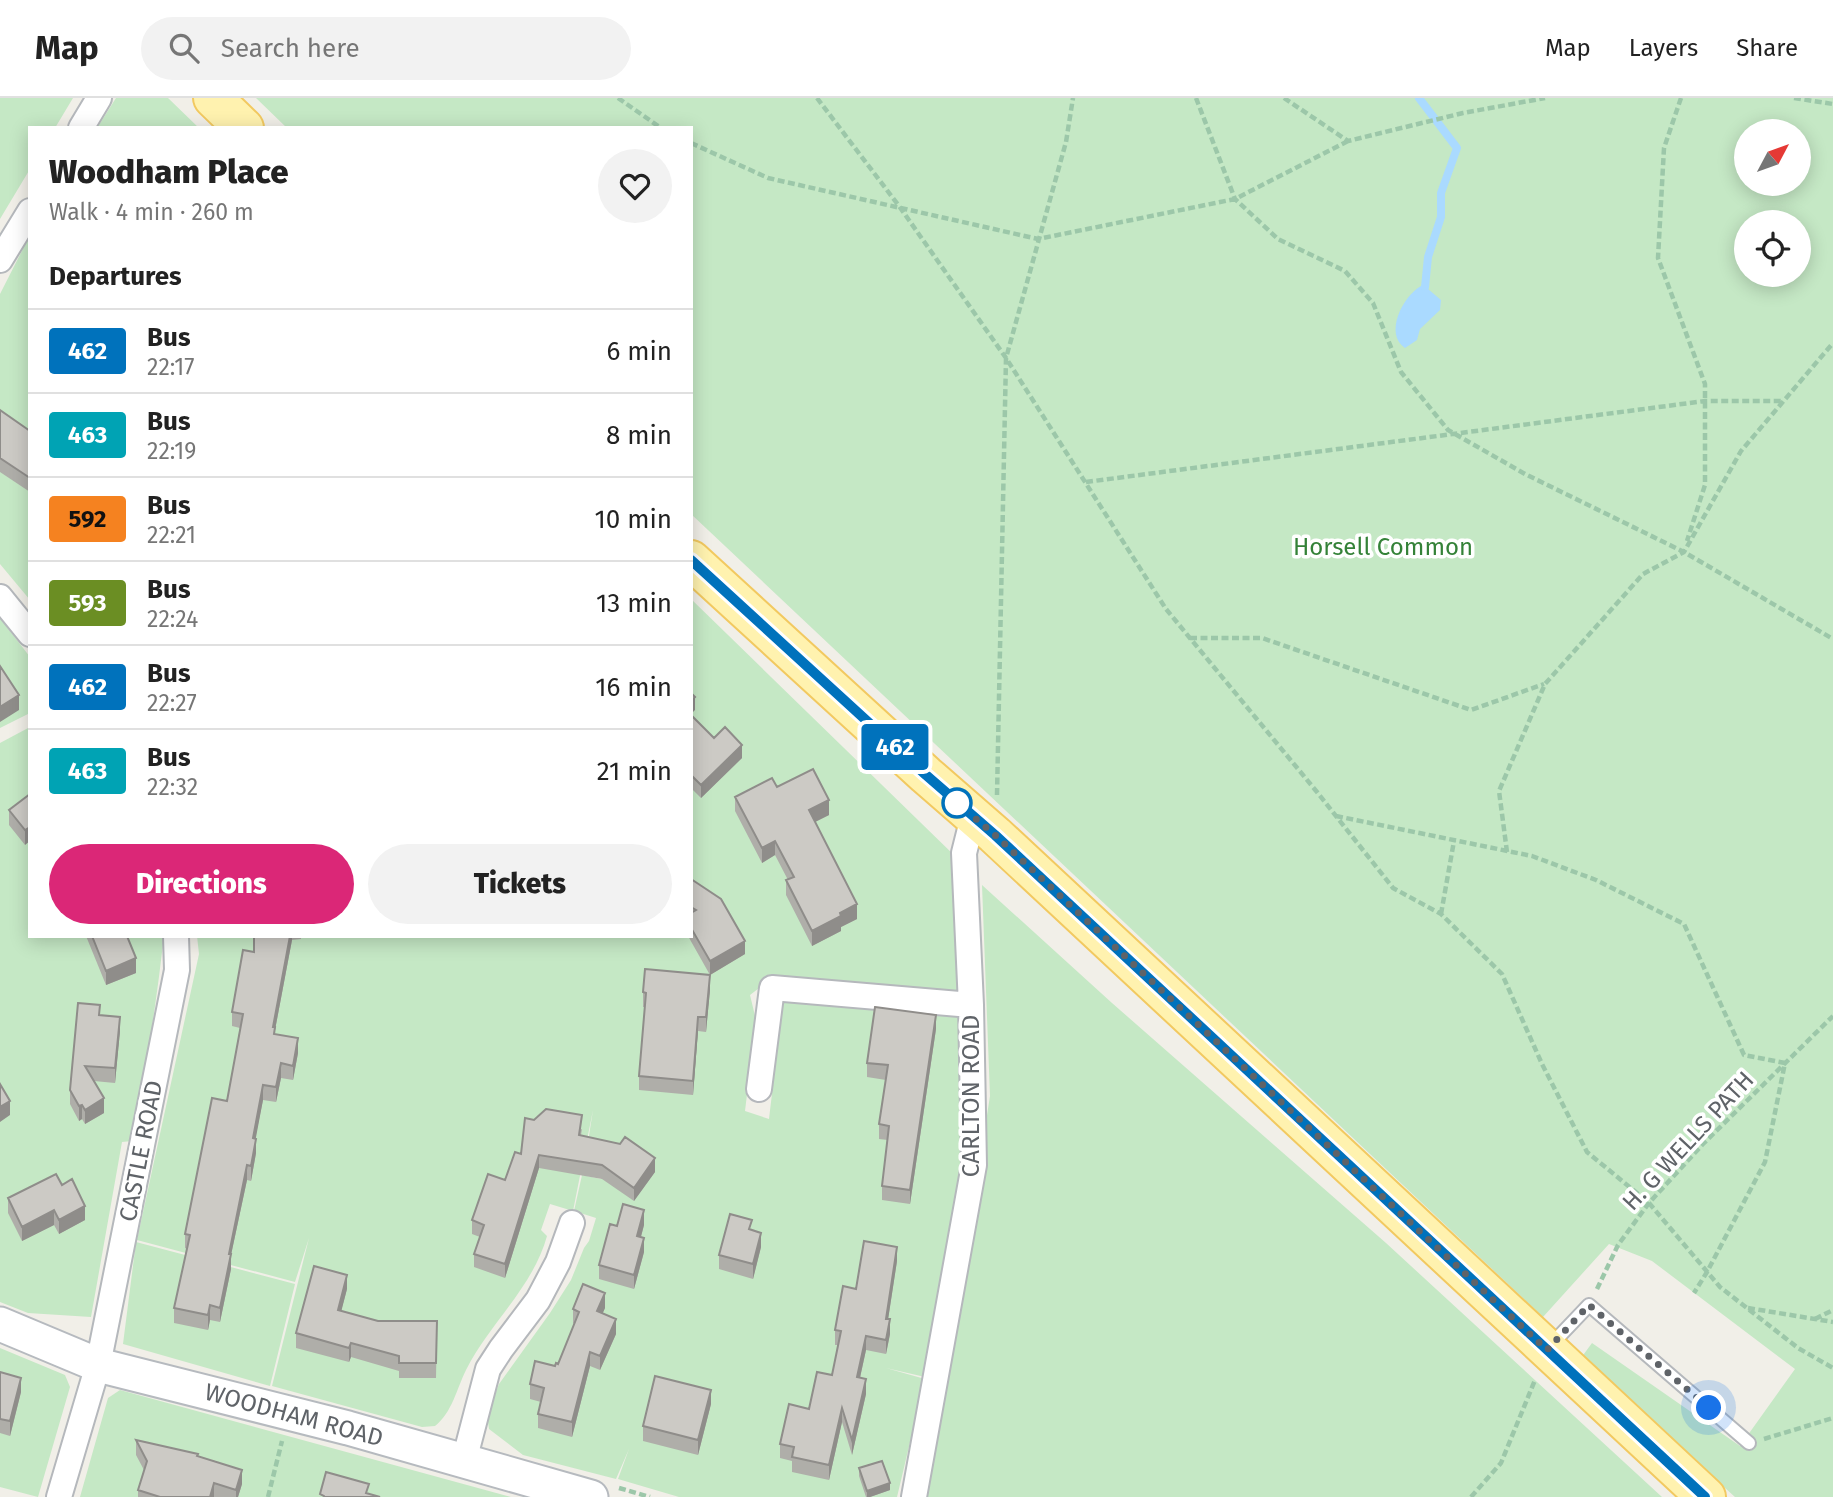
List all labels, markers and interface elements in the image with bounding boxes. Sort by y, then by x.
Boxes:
search box [141,17,631,80]
text: Map [35,28,99,68]
icon: search [165,29,203,67]
text: Search here [221,33,360,64]
text: Map [1545,34,1591,62]
text: Layers [1629,34,1698,62]
text: Share [1736,34,1798,62]
north arrow [1734,119,1811,196]
map controls [1734,119,1811,287]
button: heart [598,149,672,223]
text: Woodham Place [49,152,289,192]
text: Walk · 4 min · 260 m [49,198,254,226]
button: locate [1734,210,1811,287]
text: Departures [49,261,182,292]
text: Bus [147,322,190,353]
text: 6 min [606,336,672,367]
text: 462 [68,337,107,365]
text: 22:17 [147,353,195,381]
text: Bus [147,406,190,437]
text: 8 min [606,420,672,451]
text: 463 [68,421,107,449]
text: 22:19 [147,437,196,465]
text: Bus [147,490,190,521]
text: 10 min [594,504,672,535]
text: 592 [69,505,106,533]
text: 22:21 [147,521,196,549]
park label: Horsell Common [1293,533,1473,561]
text: Bus [147,574,190,605]
text: 13 min [596,588,672,619]
text: 593 [69,589,106,617]
text: 22:24 [147,605,198,633]
text: Bus [147,658,190,689]
text: 16 min [595,672,672,703]
text: 462 [68,673,107,701]
text: 22:27 [147,689,197,717]
line badge: 462 [855,724,935,770]
text: 462 [875,733,915,761]
text: Bus [147,742,190,773]
text: 21 min [597,756,672,787]
text: 463 [68,757,107,785]
text: 22:32 [147,773,198,801]
unlabelled marker [942,788,972,818]
button: Directions [49,844,354,924]
button: Tickets [368,844,672,924]
street label: CARLTON ROAD [957,1015,985,1177]
street label: H. G WELLS PATH [1617,1066,1759,1216]
street label: CASTLE ROAD [114,1078,168,1224]
street label: WOODHAM ROAD [202,1378,386,1452]
your location [1691,1390,1726,1425]

